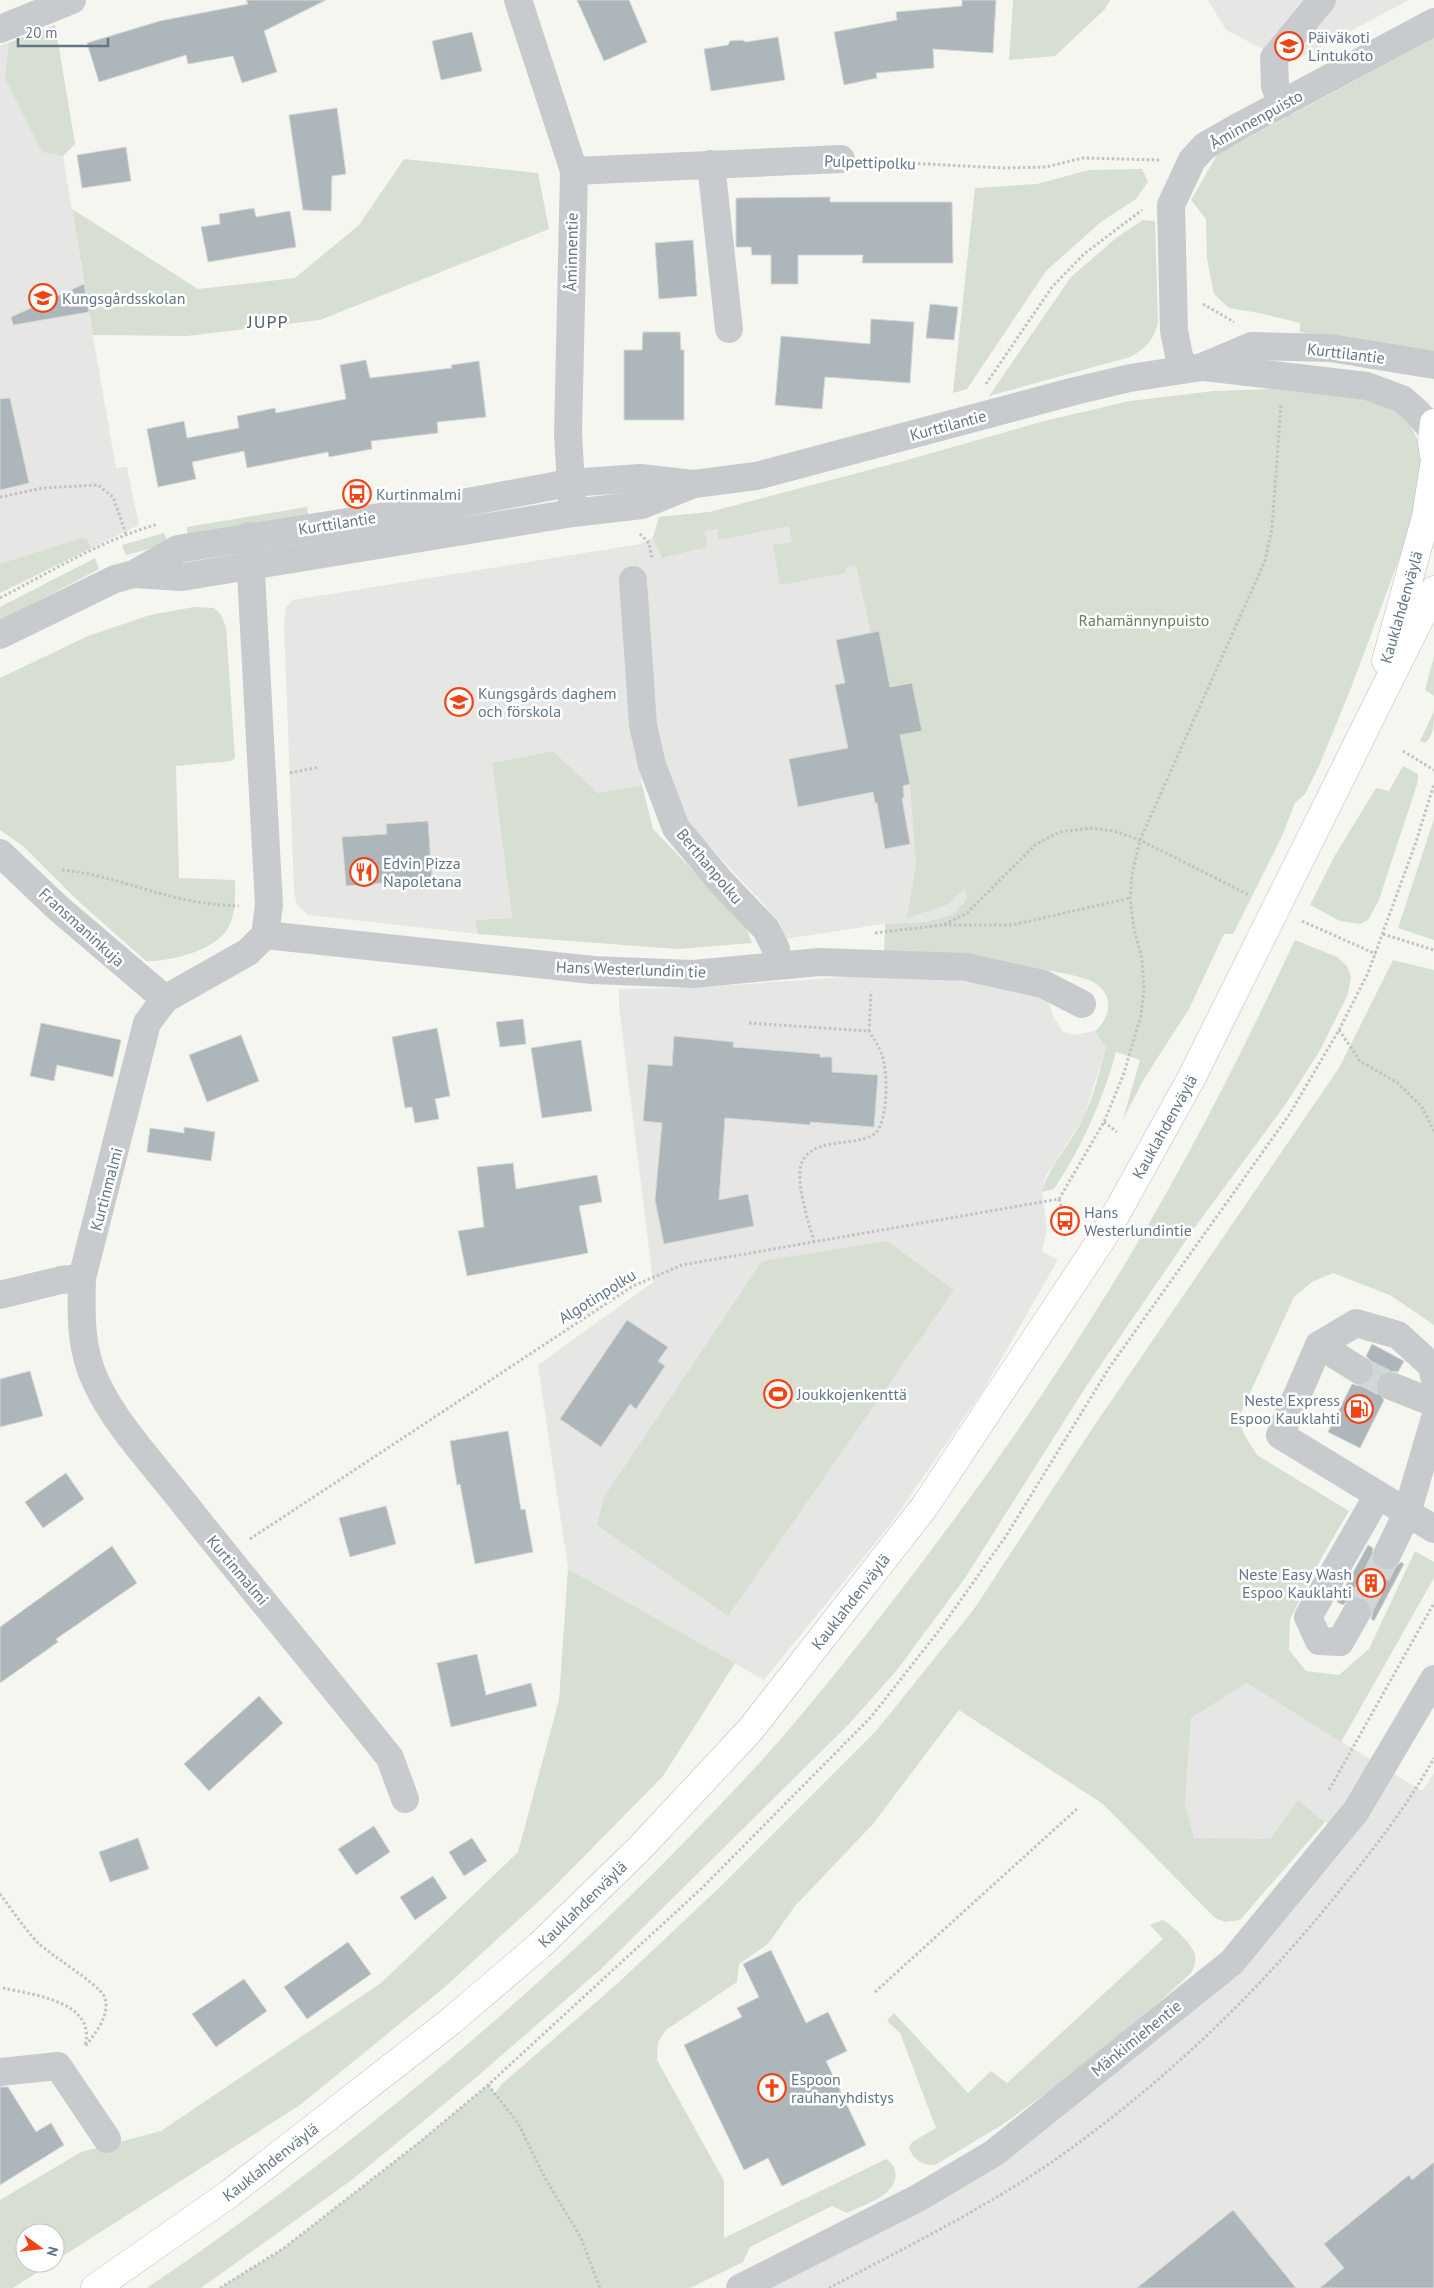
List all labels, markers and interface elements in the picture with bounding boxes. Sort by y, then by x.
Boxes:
scale bar [18,15,108,47]
text: 20 m [25,23,58,42]
place label: Päiväkoti Lintukoto [1308,27,1373,65]
school or university icon: Päiväkoti Lintukoto [1274,31,1304,61]
street label: Åminnenpuisto [1206,85,1306,153]
street label: Pulpettipolku [824,150,916,174]
street label: Åminnentie [560,212,582,292]
school or university icon: Kungsgårdsskolan [28,283,58,313]
place label: Kungsgårdsskolan [62,288,185,308]
district label: JUPP [246,310,289,333]
street label: Kurttilantie [1306,338,1386,368]
street label: Kurttilantie [908,405,988,445]
bus stop icon: Kurtinmalmi [342,479,372,509]
place label: Kurtinmalmi [376,484,461,504]
street label: Kurttilantie [297,507,377,539]
street label: Kauklahdenväylä [1375,548,1427,666]
park label: Rahamännynpuisto [1079,610,1209,630]
place label: Kungsgårds daghem och förskola [478,683,617,721]
school or university icon: Kungsgårds daghem och förskola [444,687,474,717]
street label: Berthanpolku [673,824,747,908]
place label: Edvin Pizza Napoletana [383,853,462,891]
restaurant icon: Edvin Pizza Napoletana [349,857,379,887]
street label: Fransmaninkuja [35,883,129,971]
street label: Hans Westerlundin tie [556,956,706,982]
street label: Kauklahdenväylä [1128,1071,1201,1182]
street label: Kurtinmalmi [85,1145,127,1233]
place label: Hans Westerlundintie [1084,1202,1192,1240]
bus stop icon: Hans Westerlundintie [1050,1206,1080,1236]
street label: Algotinpolku [554,1264,640,1328]
sports icon: Joukkojenkenttä [763,1379,793,1409]
place label: Joukkojenkenttä [796,1384,907,1404]
place label: Neste Express Espoo Kauklahti [1230,1390,1340,1428]
fuel station icon: Neste Express Espoo Kauklahti [1344,1394,1374,1424]
street label: Kurtinmalmi [203,1531,273,1609]
street label: Kauklahdenväylä [807,1549,894,1653]
place label: Neste Easy Wash Espoo Kauklahti [1239,1564,1352,1602]
building icon: Neste Easy Wash Espoo Kauklahti [1356,1568,1386,1598]
street label: Kauklahdenväylä [534,1856,631,1952]
street label: Mänkimiehentie [1087,1996,1185,2080]
place label: Espoon rauhanyhdistys [791,2069,894,2107]
church icon: Espoon rauhanyhdistys [757,2073,787,2103]
street label: Kauklahdenväylä [219,2118,322,2206]
north arrow [15,2223,65,2273]
text: N [43,2245,62,2258]

